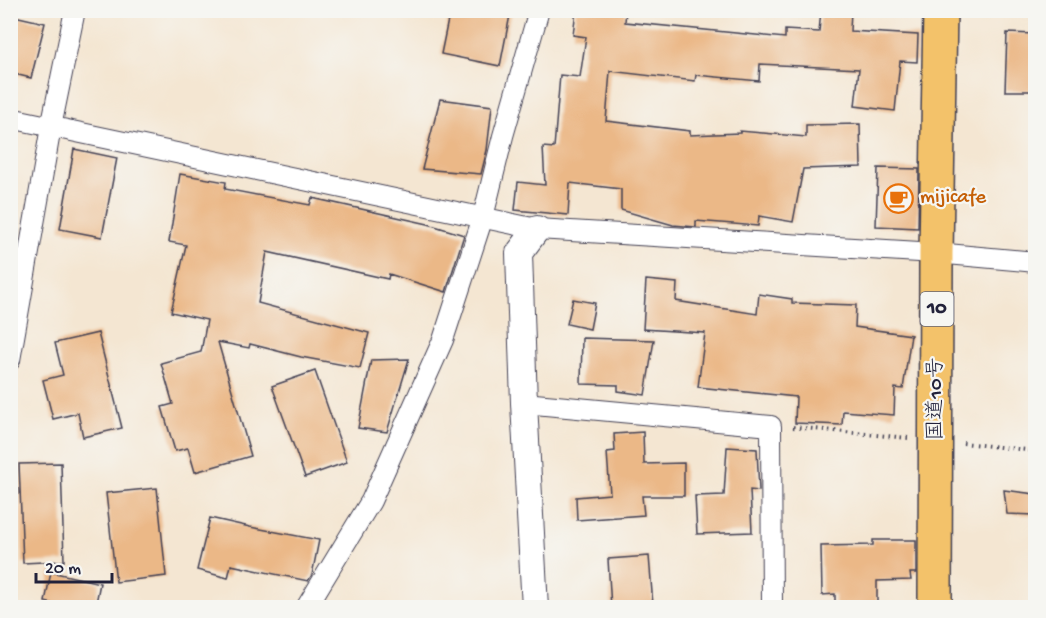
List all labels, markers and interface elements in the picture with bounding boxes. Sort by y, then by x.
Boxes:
cafe icon: mijicafe [883,182,915,214]
place label: mijicafe [920,186,987,211]
road number: 10 [920,292,954,326]
street label: 国道10号 [924,357,950,441]
scale bar [36,546,112,584]
text: 20 m [45,559,81,580]

